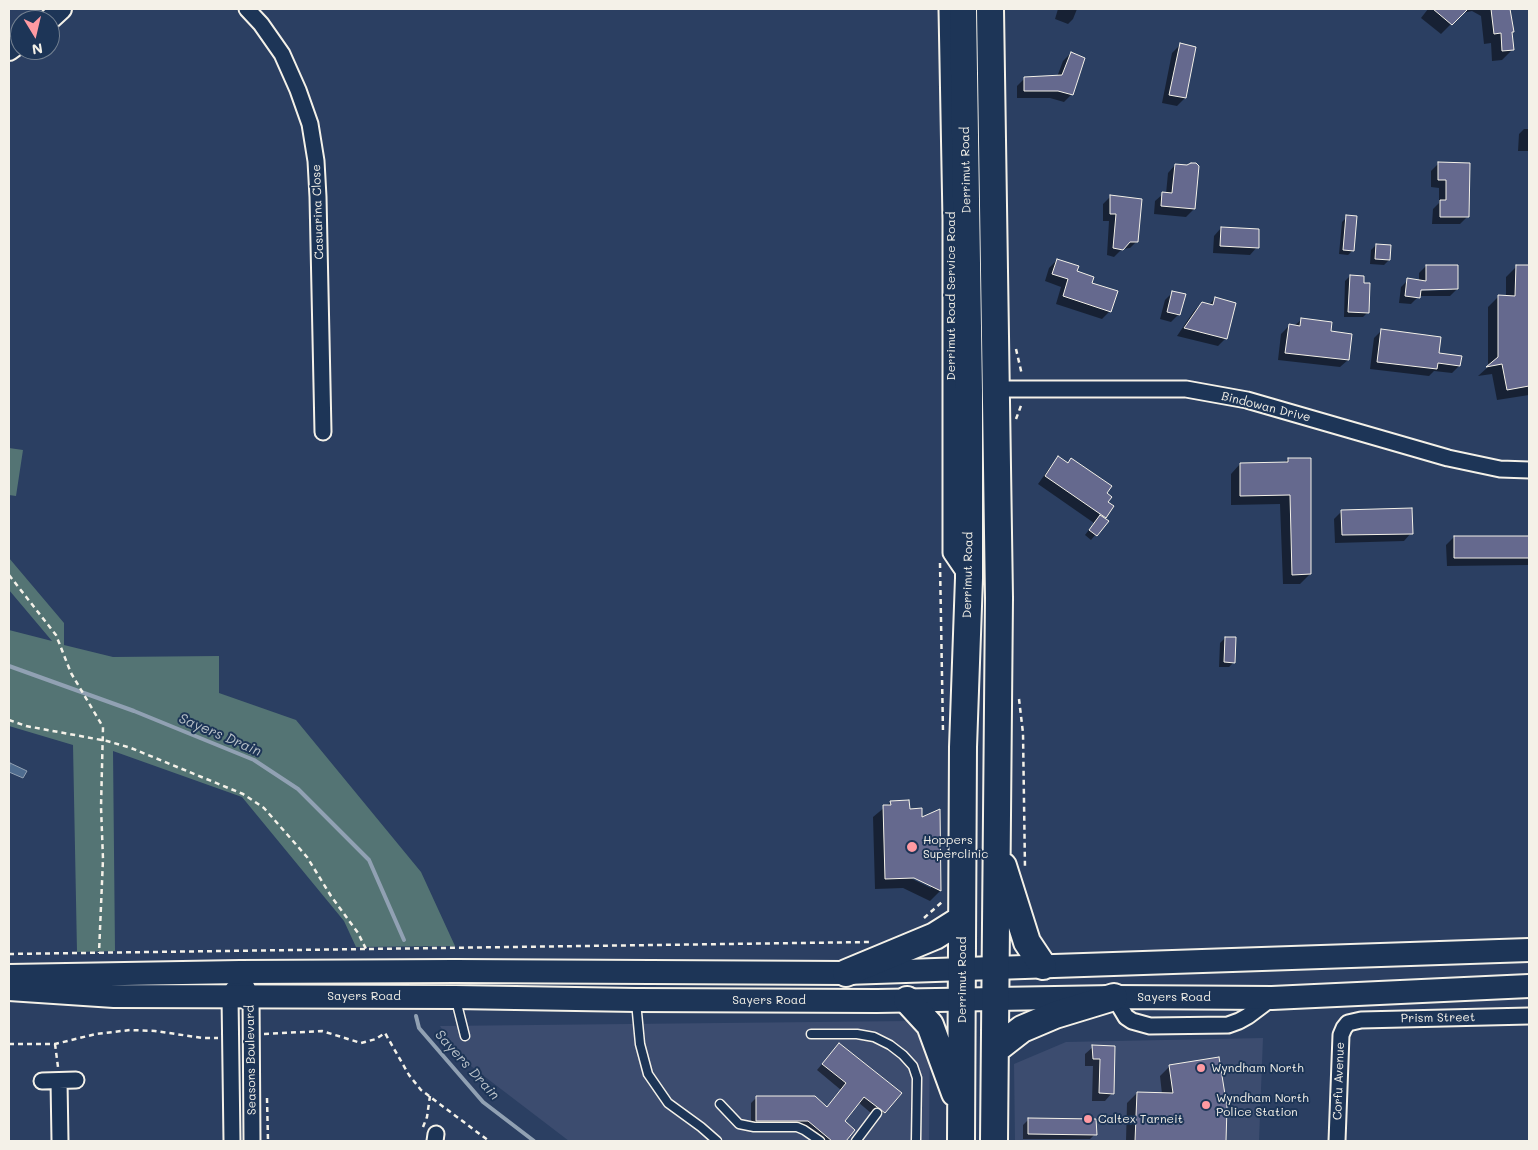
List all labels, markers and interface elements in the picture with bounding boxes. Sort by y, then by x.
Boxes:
north arrow [10,10,60,60]
text: N [31,39,44,60]
street label: Derrimut Road [958,127,974,213]
street label: Casuarina Close [309,164,327,260]
street label: Derrimut Road Service Road [944,212,958,380]
street label: Bindowan Drive [1220,389,1312,425]
street label: Derrimut Road [960,532,976,618]
water label: Sayers Drain [176,710,264,760]
place label: Hoppers Superclinic [923,833,988,861]
marker: Hoppers Superclinic [905,840,919,854]
street label: Derrimut Road [955,937,969,1023]
street label: Sayers Road [327,989,401,1003]
street label: Sayers Road [1137,990,1211,1004]
street label: Sayers Road [732,993,806,1007]
street label: Seasons Boulevard [243,1005,259,1115]
street label: Prism Street [1401,1010,1475,1026]
water label: Sayers Drain [431,1027,503,1103]
street label: Corfu Avenue [1330,1042,1348,1120]
place label: Wyndham North [1211,1061,1304,1075]
marker: Wyndham North [1195,1062,1207,1074]
place label: Wyndham North Police Station [1216,1091,1309,1119]
marker: Wyndham North Police Station [1200,1099,1212,1111]
place label: Caltex Tarneit [1098,1112,1183,1126]
marker: Caltex Tarneit [1082,1113,1094,1125]

